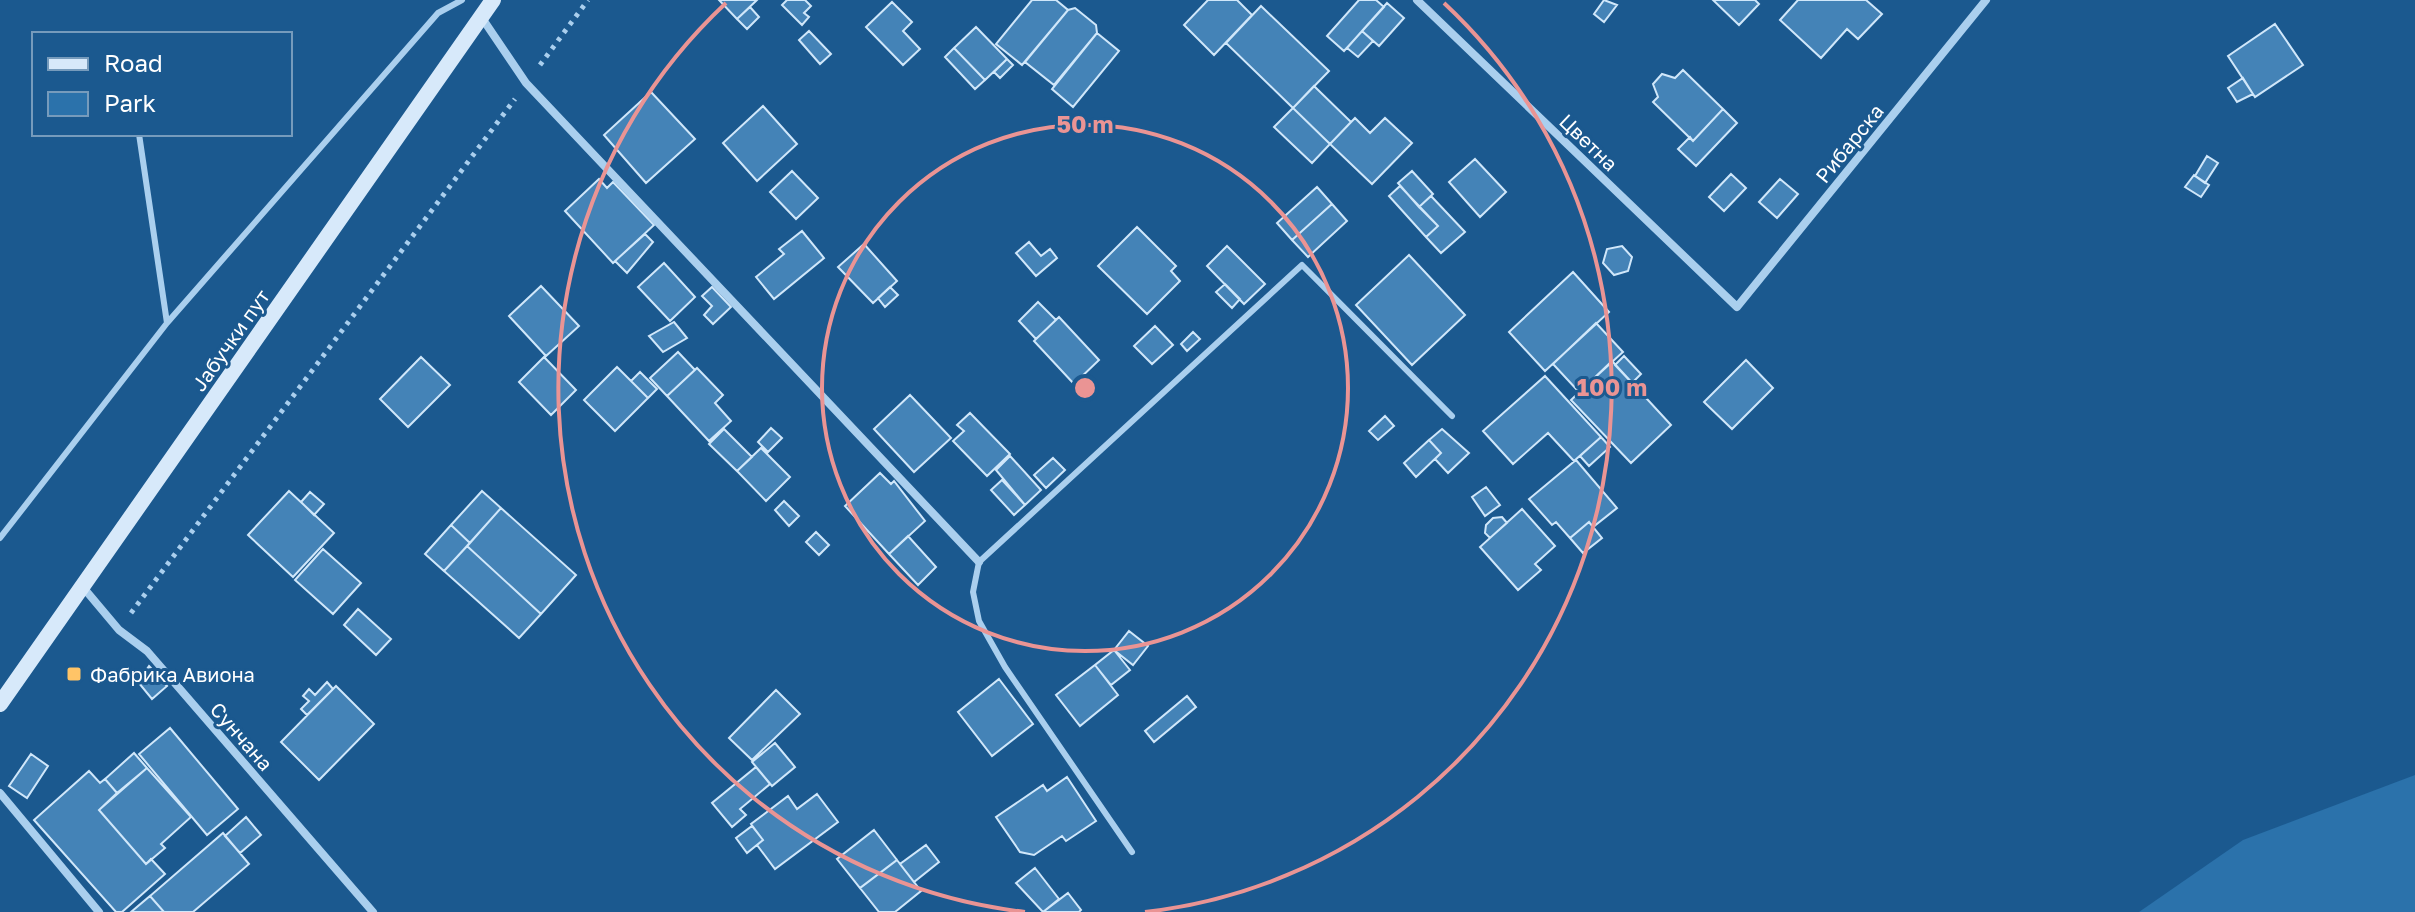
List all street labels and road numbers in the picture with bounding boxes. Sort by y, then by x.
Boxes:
street label: Рибарска [1810,99,1888,187]
street label: Цветна [1555,109,1623,175]
street label: Јабучки пут [186,284,274,395]
street label: Сунчана [206,697,278,775]

